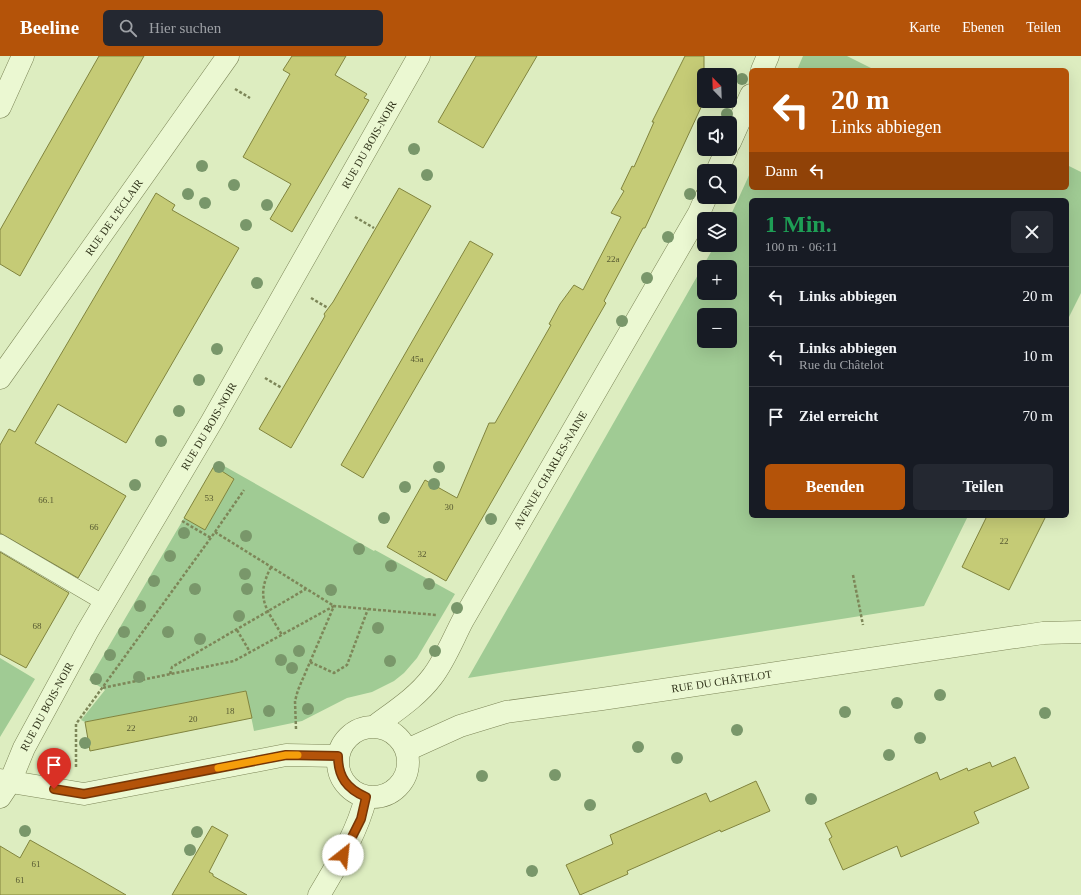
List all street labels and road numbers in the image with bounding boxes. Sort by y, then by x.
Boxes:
street label: RUE DU BOIS-NOIR [339,98,399,191]
street label: RUE DE L'ECLAIR [83,176,145,258]
street label: RUE DU BOIS-NOIR [178,380,239,472]
street label: AVENUE CHARLES-NAINE [511,408,589,531]
street label: RUE DU BOIS-NOIR [18,660,76,753]
street label: RUE DU CHÂTELOT [670,668,773,695]

